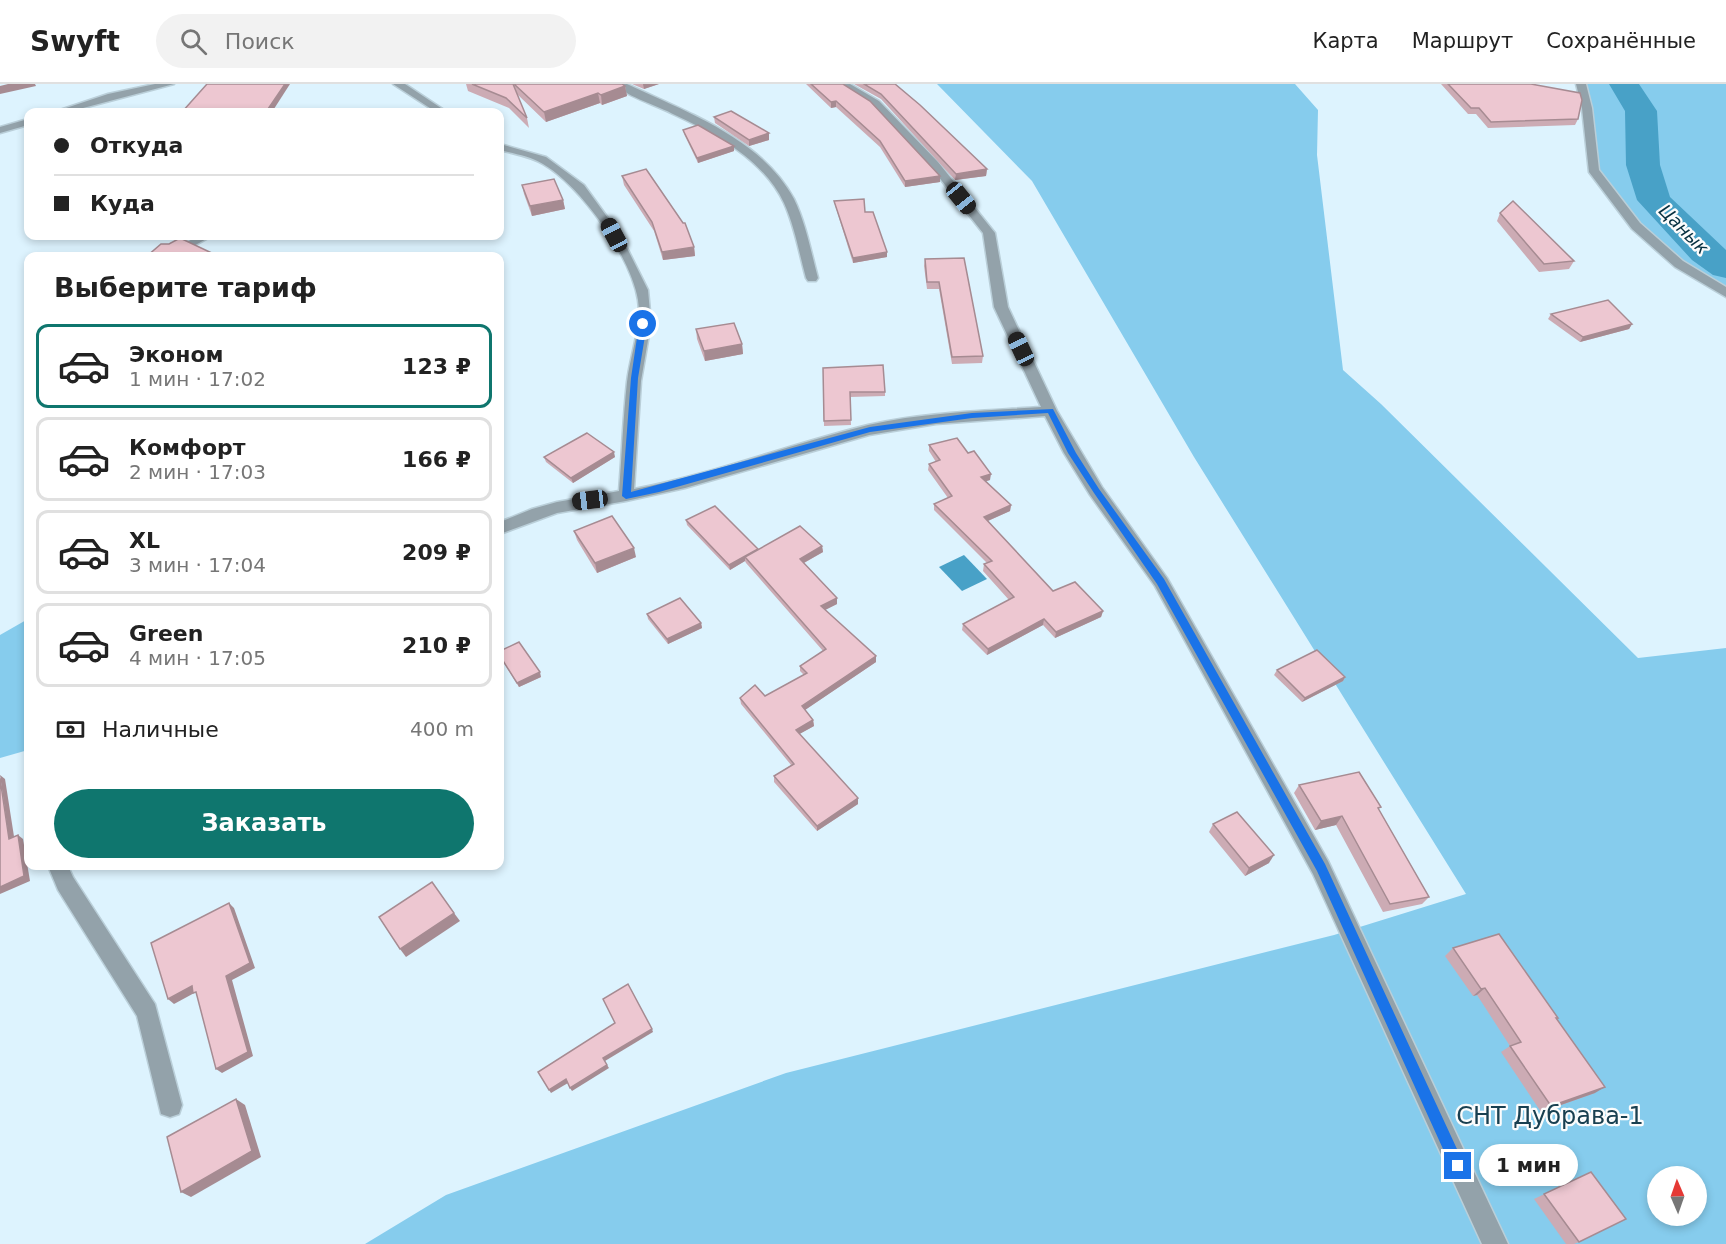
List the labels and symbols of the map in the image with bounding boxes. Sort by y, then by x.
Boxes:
car [943,178,979,218]
water label: Цанык [1655,200,1713,258]
car [598,215,630,255]
route start [629,310,656,337]
car [1005,329,1037,369]
car [571,489,609,511]
park label: СНТ Дубрава-1 [1456,1102,1644,1130]
callout: 1 мин [1479,1145,1578,1187]
route end [1444,1152,1471,1179]
north arrow [1647,1166,1707,1226]

